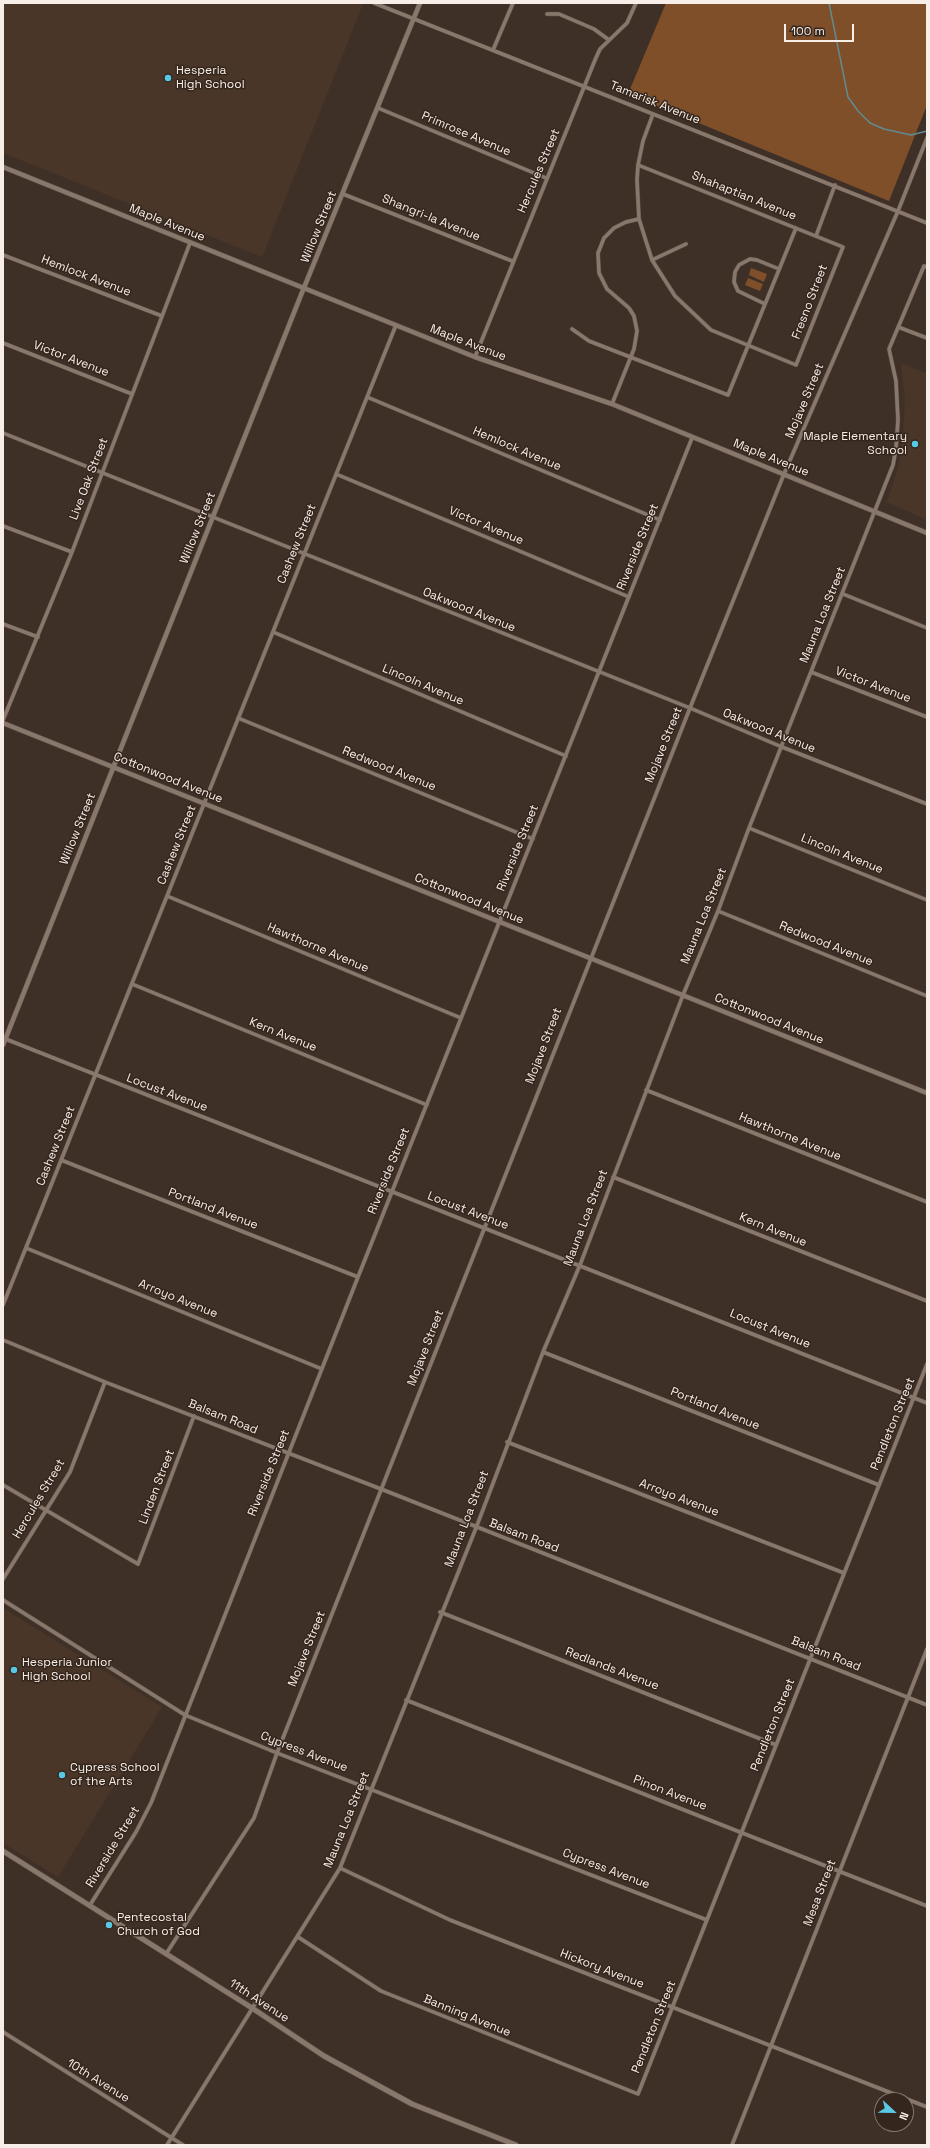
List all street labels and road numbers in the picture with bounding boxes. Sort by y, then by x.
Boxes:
street label: Tamarisk Avenue [608,78,702,128]
street label: Primrose Avenue [419,109,513,159]
street label: Hercules Street [515,127,563,215]
street label: Shahaptian Avenue [690,168,798,224]
street label: Willow Street [298,189,340,265]
street label: Shangri-la Avenue [380,192,482,244]
street label: Maple Avenue [127,201,207,245]
street label: Hemlock Avenue [39,252,133,300]
street label: Fresno Street [789,263,831,341]
street label: Maple Avenue [428,322,508,364]
street label: Victor Avenue [31,338,111,380]
street label: Mojave Street [783,361,827,441]
street label: Hemlock Avenue [471,424,563,474]
street label: Live Oak Street [67,436,111,522]
street label: Maple Avenue [731,436,811,480]
street label: Willow Street [177,490,219,566]
street label: Cashew Street [274,502,320,586]
street label: Riverside Street [614,502,662,592]
street label: Victor Avenue [446,504,526,548]
street label: Mauna Loa Street [797,565,849,665]
street label: Oakwood Avenue [420,585,518,635]
street label: Lincoln Avenue [380,661,466,709]
street label: Victor Avenue [833,664,913,706]
street label: Mojave Street [642,705,686,785]
street label: Oakwood Avenue [720,706,818,756]
street label: Redwood Avenue [340,744,438,794]
street label: Cottonwood Avenue [111,749,225,807]
street label: Willow Street [57,791,99,867]
street label: Cashew Street [154,803,200,887]
street label: Riverside Street [494,803,542,893]
street label: Lincoln Avenue [799,831,885,877]
street label: Mauna Loa Street [678,866,730,966]
street label: Cottonwood Avenue [412,870,526,928]
street label: Redwood Avenue [777,919,875,969]
street label: Hawthorne Avenue [265,920,371,976]
street label: Cottonwood Avenue [712,990,826,1048]
street label: Mojave Street [523,1006,565,1086]
street label: Kern Avenue [247,1015,319,1055]
street label: Locust Avenue [124,1071,210,1115]
street label: Cashew Street [33,1104,79,1188]
street label: Hawthorne Avenue [737,1110,843,1164]
street label: Riverside Street [365,1126,413,1216]
street label: Mauna Loa Street [561,1168,611,1268]
street label: Portland Avenue [166,1185,260,1233]
street label: Locust Avenue [425,1189,511,1233]
street label: Kern Avenue [737,1210,809,1250]
street label: Arroyo Avenue [136,1277,220,1321]
street label: Locust Avenue [728,1306,812,1352]
street label: Mojave Street [405,1308,447,1388]
street label: Pendleton Street [868,1375,918,1473]
street label: Portland Avenue [668,1385,762,1433]
street label: Balsam Road [186,1397,260,1437]
street label: Riverside Street [245,1428,293,1518]
street label: Linden Street [136,1448,178,1526]
street label: Hercules Street [10,1457,68,1541]
street label: Mauna Loa Street [442,1469,492,1569]
street label: Arroyo Avenue [637,1476,721,1520]
street label: Balsam Road [487,1516,561,1556]
street label: Mojave Street [285,1609,329,1689]
street label: Balsam Road [789,1634,863,1674]
street label: Redlands Avenue [563,1645,661,1693]
street label: Pendleton Street [748,1676,798,1774]
street label: Cypress Avenue [258,1729,350,1775]
street label: Mauna Loa Street [321,1770,373,1870]
street label: Pinon Avenue [631,1772,709,1814]
street label: Riverside Street [83,1804,143,1890]
street label: Cypress Avenue [560,1846,652,1892]
street label: Mesa Street [801,1858,839,1928]
street label: Hickory Avenue [558,1946,646,1992]
street label: 11th Avenue [226,1976,292,2026]
street label: Pendleton Street [629,1978,679,2076]
street label: Banning Avenue [421,1992,513,2040]
street label: 10th Avenue [64,2056,132,2106]

